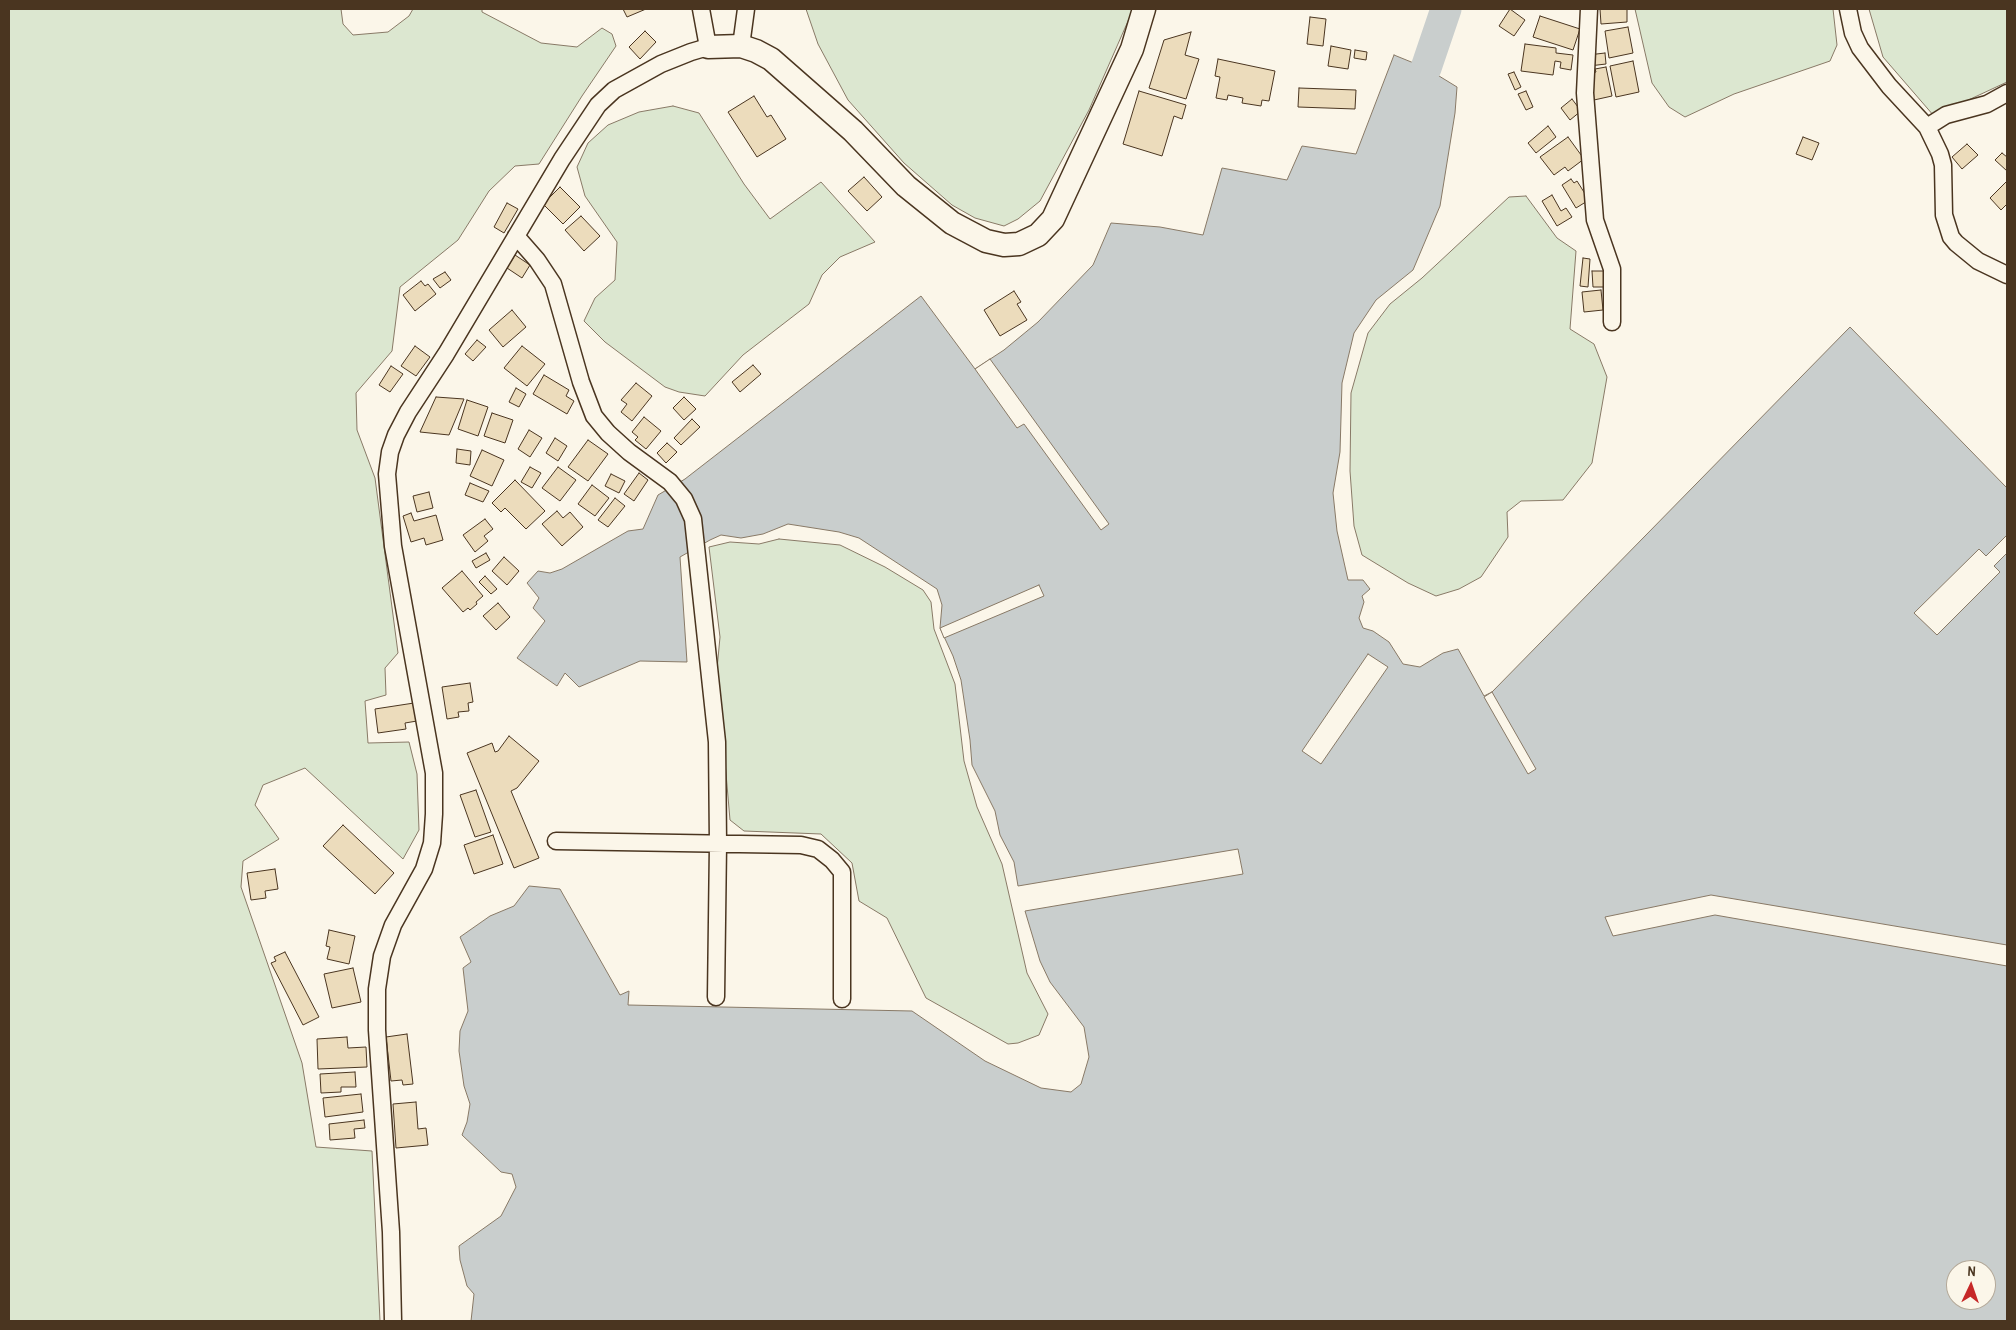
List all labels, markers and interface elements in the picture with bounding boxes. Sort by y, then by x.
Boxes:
north arrow [1946,1260,1996,1310]
text: N [1967,1262,1976,1280]

